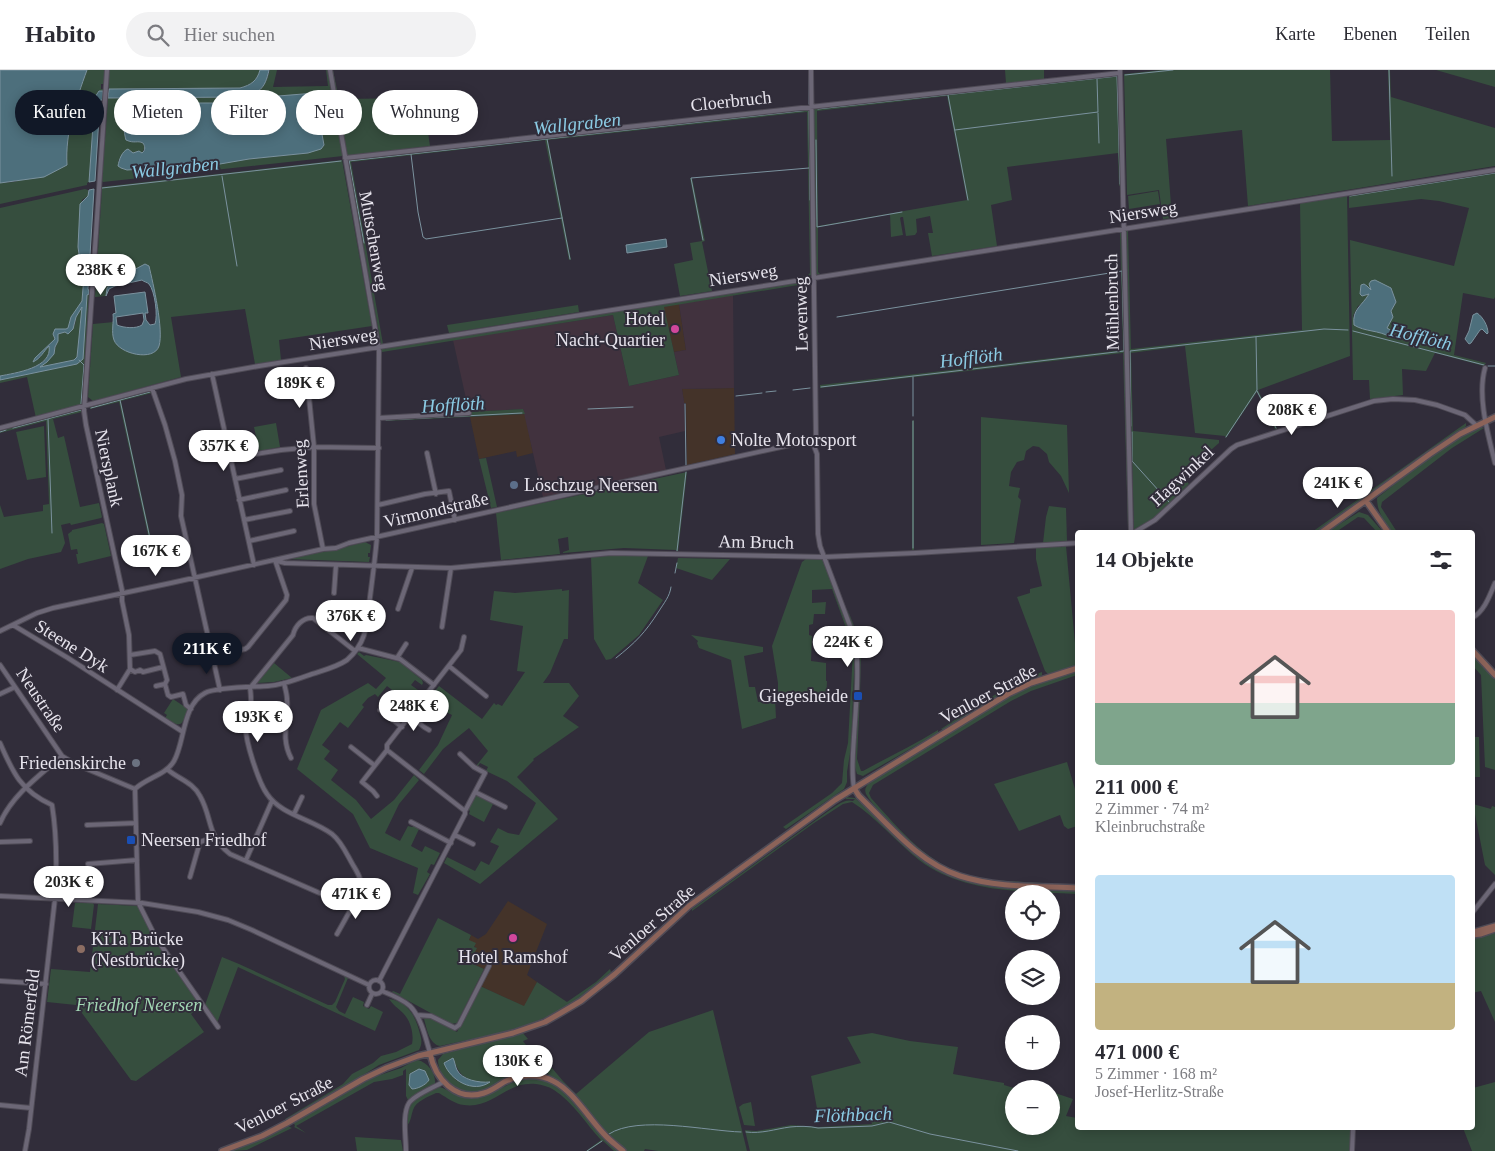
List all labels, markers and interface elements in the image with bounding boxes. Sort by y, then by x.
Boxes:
search box [126,12,476,57]
text: Habito [25,21,96,47]
icon: search [144,21,172,49]
text: Hier suchen [184,24,275,45]
text: Karte [1275,24,1315,44]
text: Ebenen [1343,24,1397,44]
text: Teilen [1425,24,1470,44]
street label: Cloerbruch [690,87,772,115]
chip: Kaufen [15,90,104,135]
chip: Mieten [114,90,201,135]
chip: Filter [211,90,286,135]
chip: Neu [296,90,362,135]
chip: Wohnung [372,90,478,135]
water label: Wallgraben [532,108,622,139]
water label: Wallgraben [130,152,220,183]
street label: Mutschenweg [355,190,393,292]
street label: Niersweg [1107,197,1179,227]
street label: Mühlenbruch [1101,253,1123,351]
pin: 238K € [60,254,142,296]
street label: Niersweg [707,260,779,290]
text: 238K € [77,261,125,278]
street label: Levenweg [790,276,812,352]
place label: Hotel Nacht-Quartier [556,309,665,350]
water label: Hofflöth [1387,318,1454,354]
marker: Hotel Nacht-Quartier [669,323,681,335]
street label: Niersweg [307,324,379,354]
water label: Hofflöth [937,343,1004,372]
pin: 189K € [259,366,341,409]
text: 189K € [276,374,324,391]
water label: Hofflöth [420,392,485,417]
pin: 208K € [1251,394,1333,436]
text: 208K € [1268,401,1316,418]
street label: Niersplank [91,427,127,509]
pin: 357K € [183,430,265,472]
place label: Nolte Motorsport [731,430,857,450]
marker: Nolte Motorsport [715,434,727,446]
text: 357K € [200,437,248,454]
street label: Erlenweg [289,439,313,509]
street label: Hagwinkel [1146,442,1218,510]
pin: 241K € [1297,466,1379,509]
text: 241K € [1314,474,1362,491]
place label: Löschzug Neersen [524,475,657,495]
marker: Löschzug Neersen [508,479,520,491]
street label: Virmondstraße [382,488,490,532]
street label: Am Bruch [718,531,794,553]
pin: 167K € [115,534,197,577]
text: 167K € [132,542,180,559]
icon: filters [1427,546,1455,574]
text: 14 Objekte [1095,548,1194,572]
pin: 376K € [310,600,392,642]
text: 376K € [327,607,375,624]
street label: Steene Dyk [31,615,113,677]
pin: 224K € [807,626,889,668]
pin: 211K € [166,632,248,675]
text: 224K € [824,633,872,650]
text: 211K € [183,640,231,657]
icon: home [1230,642,1320,732]
street label: Venloer Straße [936,660,1040,728]
street label: Neustraße [12,664,70,736]
place label: Giegesheide [759,686,848,706]
pin: 248K € [373,690,455,732]
marker: Giegesheide [852,690,864,702]
text: 248K € [390,697,438,714]
pin: 193K € [217,700,299,743]
text: 193K € [234,708,282,725]
place label: Friedenskirche [19,753,126,773]
marker: Friedenskirche [130,757,142,769]
text: 211 000 € [1095,775,1178,799]
text: 2 Zimmer · 74 m² [1095,800,1209,817]
text: Kleinbruchstraße [1095,818,1205,835]
place label: Neersen Friedhof [141,830,266,850]
marker: Neersen Friedhof [125,834,137,846]
pin: 203K € [28,866,110,908]
text: 203K € [45,873,93,890]
pin: 471K € [315,878,397,920]
street label: Venloer Straße [605,881,699,965]
text: 471K € [332,885,380,902]
map controls [1005,885,1060,1135]
button: locate [1005,885,1060,940]
icon: home [1230,907,1320,997]
place label: KiTa Brücke (Nestbrücke) [91,929,185,971]
marker: Hotel Ramshof [507,932,519,944]
marker: KiTa Brücke (Nestbrücke) [75,943,87,955]
place label: Hotel Ramshof [458,947,568,967]
button: layers [1005,950,1060,1005]
street label: Am Römerfeld [10,968,44,1078]
park label: Friedhof Neersen [75,995,202,1015]
button: + [1005,1015,1060,1070]
text: 471 000 € [1095,1040,1179,1064]
pin: 130K € [477,1044,559,1087]
text: 130K € [494,1052,542,1069]
text: 5 Zimmer · 168 m² [1095,1065,1217,1082]
street label: Venloer Straße [232,1072,336,1138]
button: − [1005,1080,1060,1135]
text: Josef-Herlitz-Straße [1095,1083,1224,1100]
water label: Flöthbach [813,1103,892,1126]

